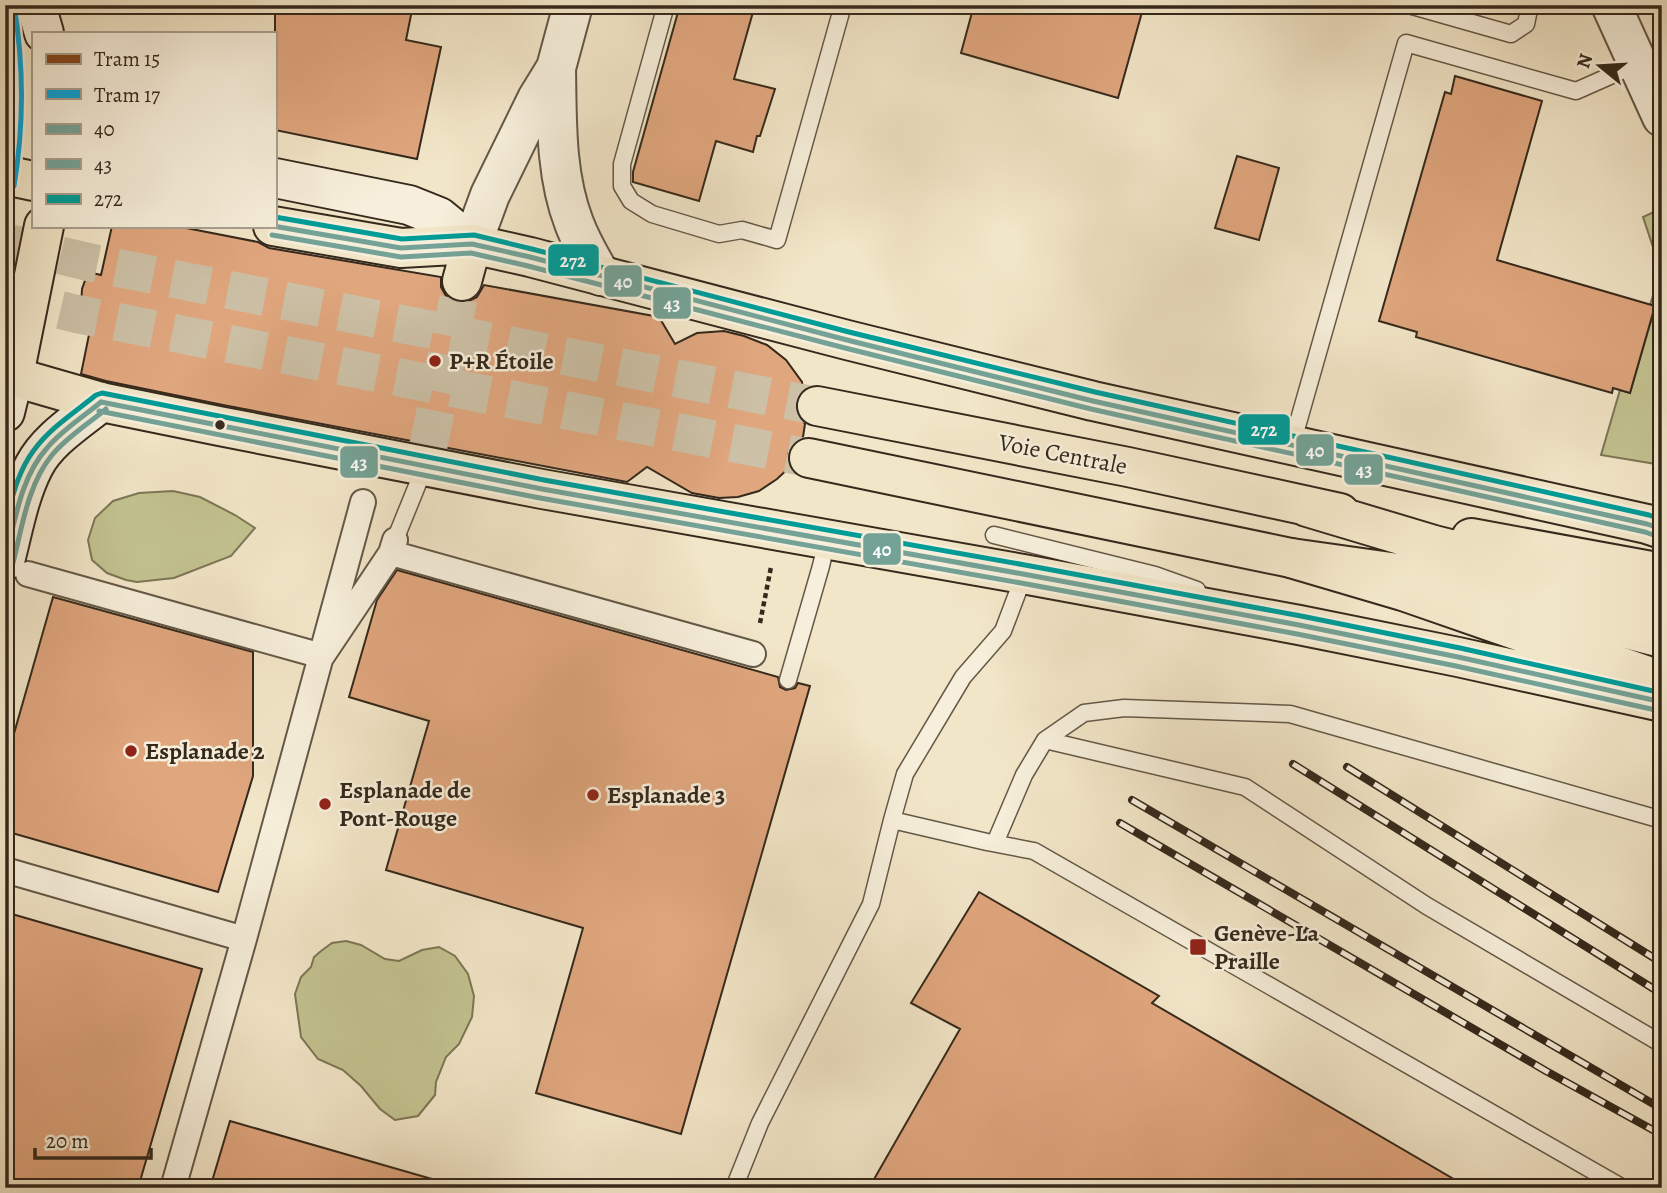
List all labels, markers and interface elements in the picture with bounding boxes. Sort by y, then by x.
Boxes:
legend [32,32,276,228]
north arrow [1566,32,1636,102]
text: Tram 15 [94,45,160,73]
text: N [1570,50,1599,72]
text: Tram 17 [94,81,160,109]
text: 40 [94,115,115,143]
text: 43 [94,151,112,179]
text: 272 [94,185,123,213]
line badge: 272 [547,243,600,277]
text: 272 [560,248,586,274]
line badge: 40 [603,264,643,298]
text: 40 [614,269,633,295]
line badge: 43 [652,286,692,320]
text: 43 [663,291,681,317]
place label: P+R Étoile [449,345,554,377]
marker: P+R Étoile [427,353,443,369]
line badge: 272 [1237,413,1291,446]
text: 272 [1251,417,1277,443]
unlabelled marker [213,418,227,432]
street label: Voie Centrale [995,426,1130,482]
line badge: 40 [1295,433,1335,467]
text: 40 [1306,438,1325,464]
line badge: 43 [339,445,379,479]
text: 43 [350,450,368,476]
line badge: 43 [1343,453,1384,486]
text: 43 [1355,457,1373,483]
line badge: 40 [862,532,902,566]
text: 40 [873,537,892,563]
place label: Esplanade 2 [145,735,265,767]
marker: Esplanade 2 [123,743,139,759]
place label: Esplanade de Pont-Rouge [339,774,471,834]
place label: Esplanade 3 [607,779,725,811]
marker: Esplanade 3 [585,787,601,803]
marker: Esplanade de Pont-Rouge [317,796,333,812]
place label: Genève-La Praille [1214,917,1319,977]
marker: Genève-La Praille [1188,937,1208,957]
scale bar [35,1116,150,1160]
text: 20 m [46,1127,89,1155]

